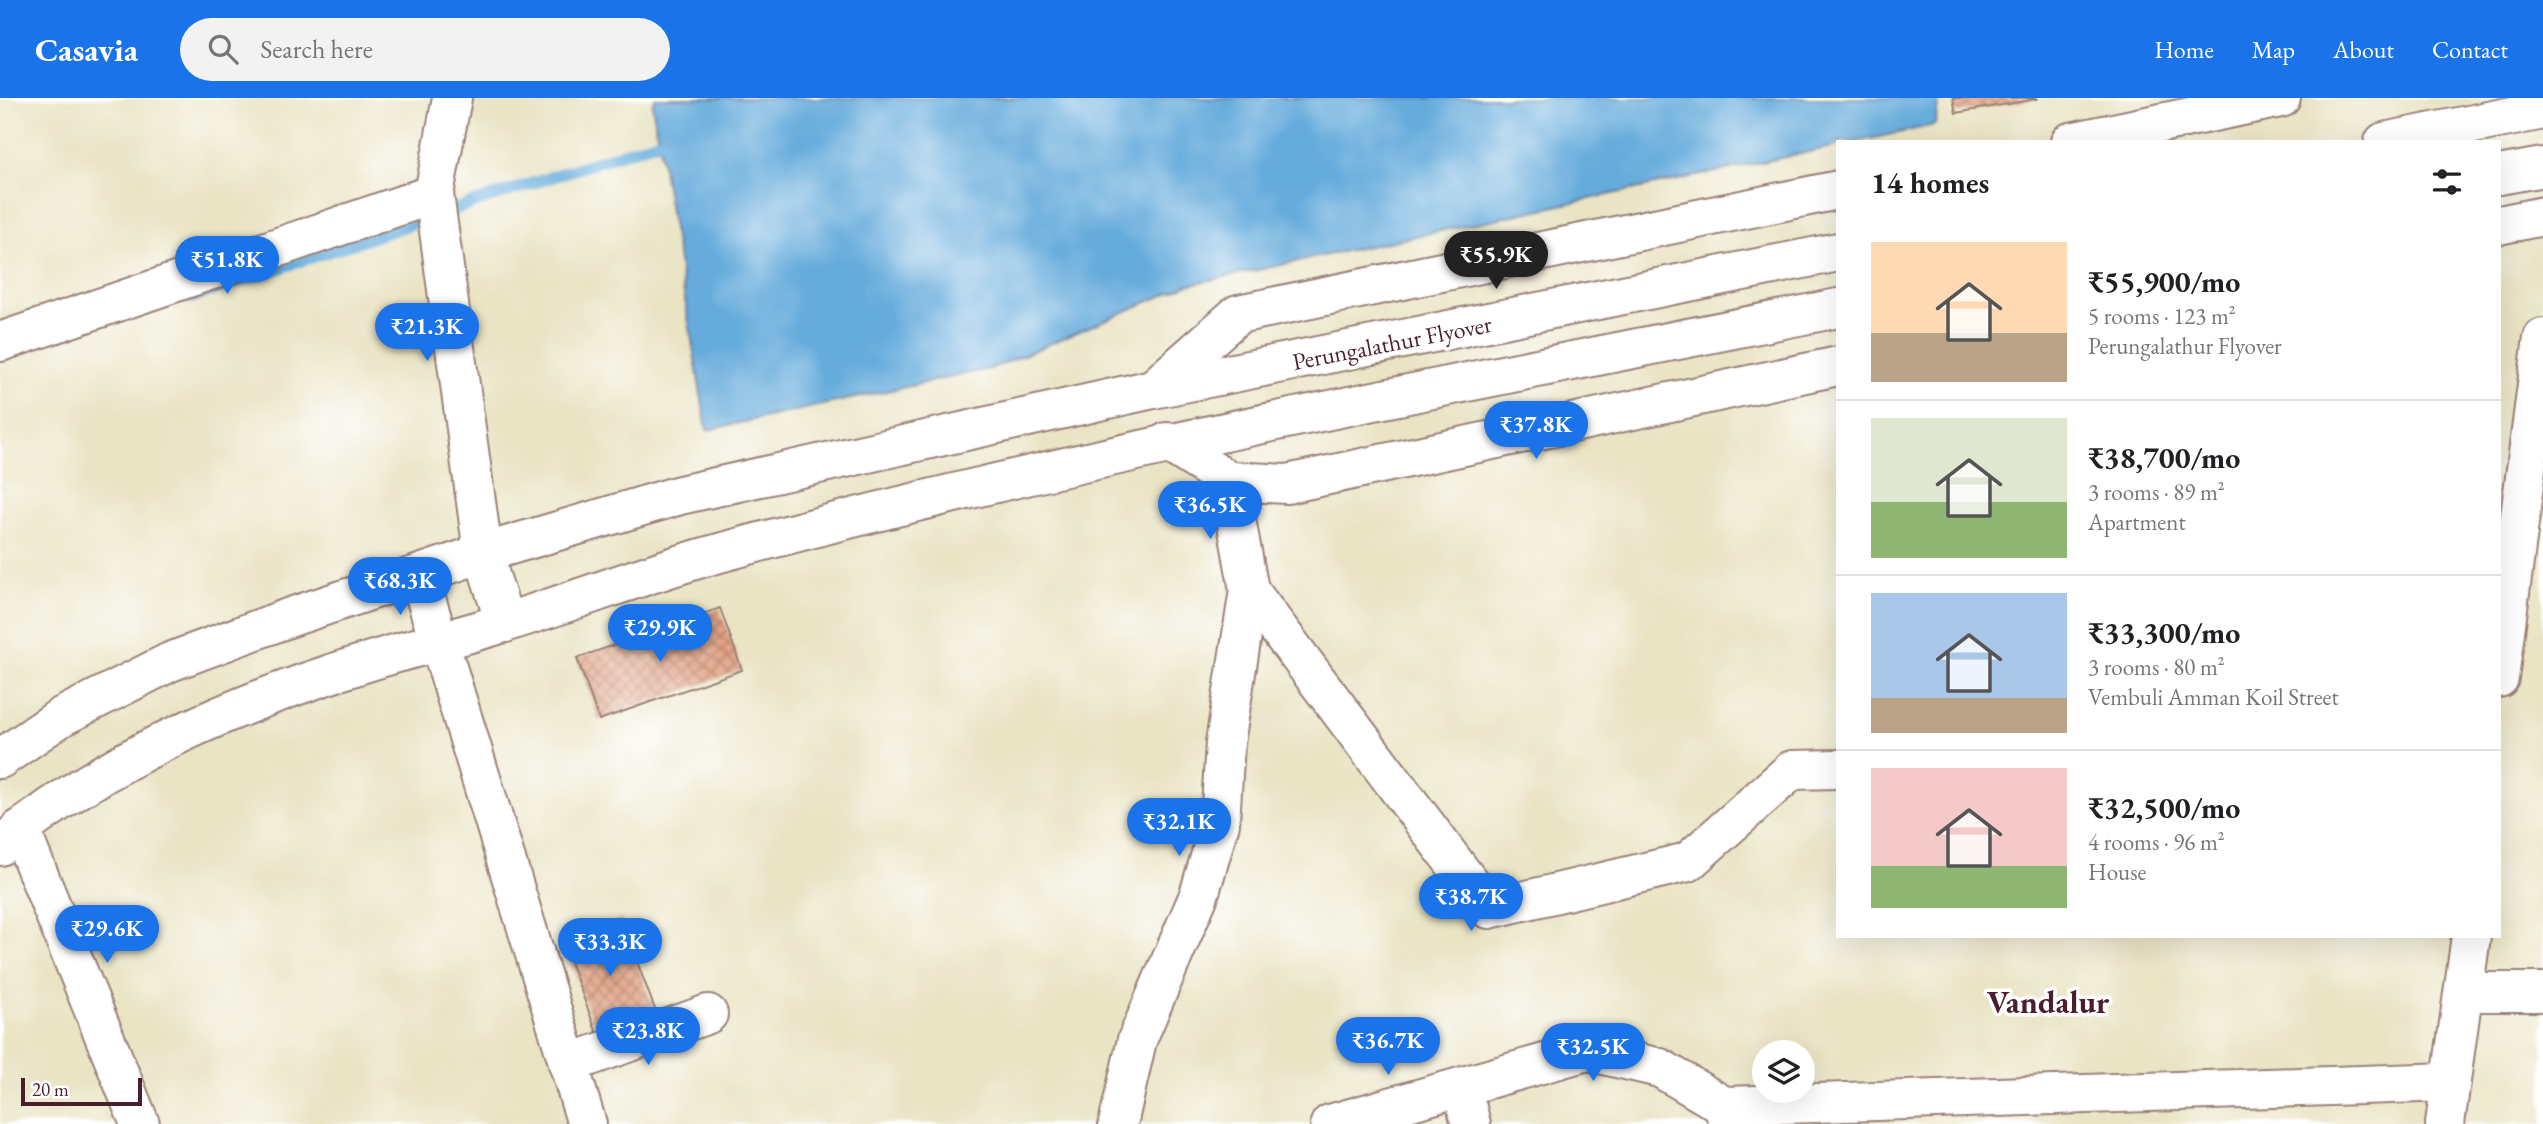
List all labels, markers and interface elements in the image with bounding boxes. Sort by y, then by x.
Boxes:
search box [180,18,670,81]
text: Casavia [35,28,138,71]
icon: search [204,30,242,68]
text: Search here [260,32,373,66]
text: Home [2154,34,2214,65]
text: Map [2252,34,2295,65]
text: About [2333,34,2394,65]
text: Contact [2432,34,2508,65]
text: 14 homes [1871,163,1989,202]
icon: filters [2428,163,2466,201]
pin: ₹55.9K [1439,232,1553,291]
pin: ₹51.8K [170,236,284,296]
text: ₹55.9K [1460,239,1532,269]
text: ₹51.8K [191,244,263,274]
text: ₹55,900/mo [2088,262,2240,301]
icon: home [1927,270,2011,354]
text: 5 rooms · 123 m² [2088,301,2236,331]
pin: ₹21.3K [370,303,484,363]
street label: Perungalathur Flyover [1290,308,1494,377]
text: ₹21.3K [391,311,463,341]
text: Perungalathur Flyover [2088,331,2282,361]
pin: ₹37.8K [1479,402,1593,461]
text: ₹37.8K [1500,409,1572,439]
text: ₹38,700/mo [2088,438,2240,477]
icon: home [1927,446,2011,530]
text: 3 rooms · 89 m² [2088,477,2225,507]
pin: ₹36.5K [1153,482,1267,541]
text: ₹36.5K [1174,489,1246,519]
text: Apartment [2088,507,2186,537]
pin: ₹68.3K [343,558,457,617]
text: ₹68.3K [364,565,436,595]
pin: ₹29.9K [603,604,717,664]
text: ₹29.9K [624,612,696,642]
text: ₹33,300/mo [2088,613,2240,652]
icon: home [1927,621,2011,705]
text: 3 rooms · 80 m² [2088,652,2225,682]
text: Vembuli Amman Koil Street [2088,682,2339,712]
text: ₹32,500/mo [2088,788,2240,827]
icon: home [1927,796,2011,880]
pin: ₹32.1K [1122,798,1236,858]
text: ₹32.1K [1143,806,1215,836]
text: 4 rooms · 96 m² [2088,827,2225,857]
text: House [2088,857,2147,887]
pin: ₹38.7K [1414,874,1528,933]
text: ₹38.7K [1435,881,1507,911]
pin: ₹29.6K [50,906,164,965]
text: ₹29.6K [71,913,143,943]
pin: ₹33.3K [553,918,667,978]
text: ₹33.3K [574,926,646,956]
district label: Vandalur [1987,981,2110,1023]
pin: ₹23.8K [591,1007,705,1067]
text: ₹23.8K [612,1015,684,1045]
pin: ₹36.7K [1331,1018,1445,1077]
pin: ₹32.5K [1536,1024,1650,1083]
text: ₹36.7K [1352,1025,1424,1055]
text: ₹32.5K [1557,1031,1629,1061]
map controls [1752,1040,1815,1103]
button: layers [1752,1040,1815,1103]
scale bar [21,1075,142,1107]
text: 20 m [32,1077,69,1102]

